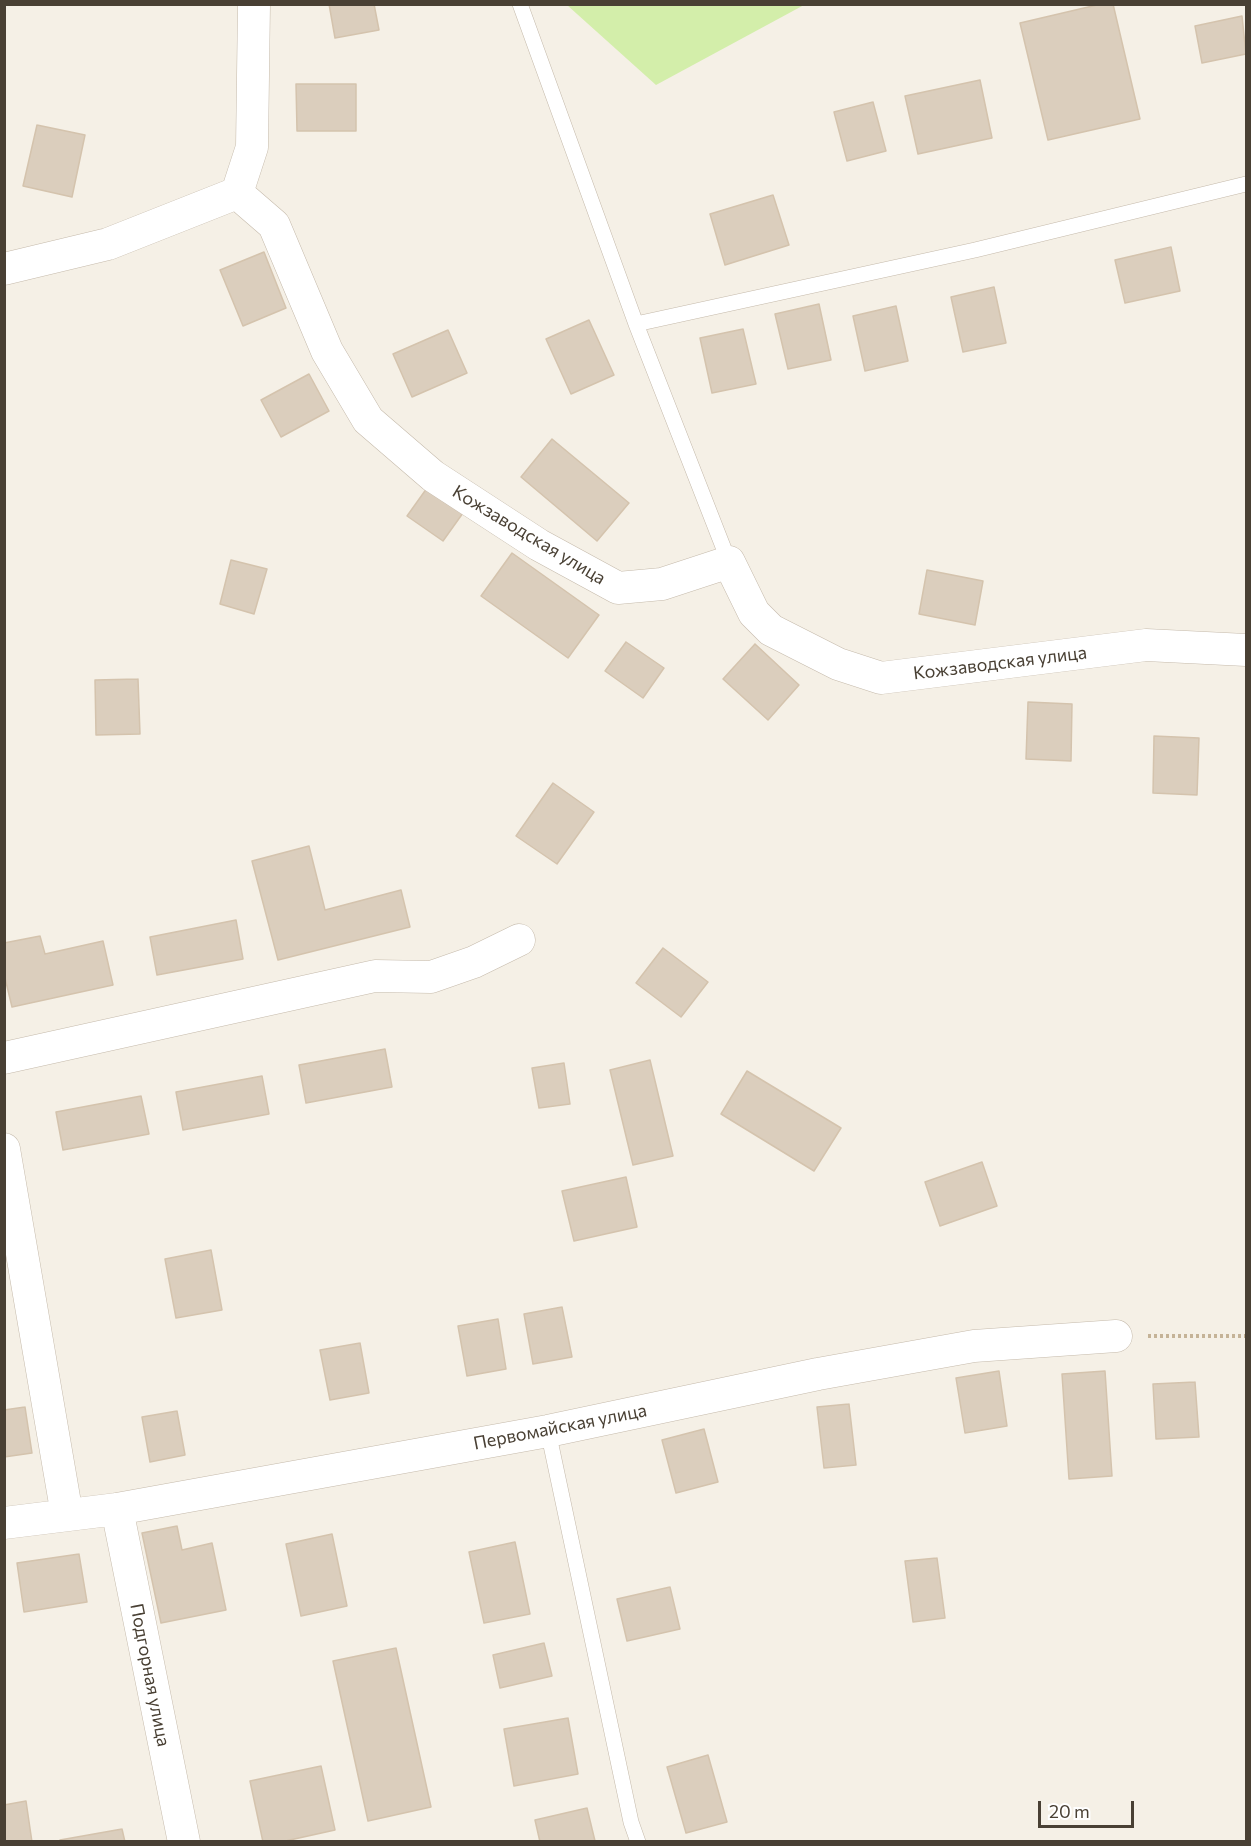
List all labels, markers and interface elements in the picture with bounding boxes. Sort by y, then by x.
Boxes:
street label: Кожзаводская улица [449,481,609,589]
street label: Кожзаводская улица [912,642,1088,684]
street label: Первомайская улица [471,1400,649,1454]
street label: Подгорная улица [126,1602,174,1748]
scale bar [1041,1789,1137,1827]
text: 20 m [1049,1800,1090,1822]

